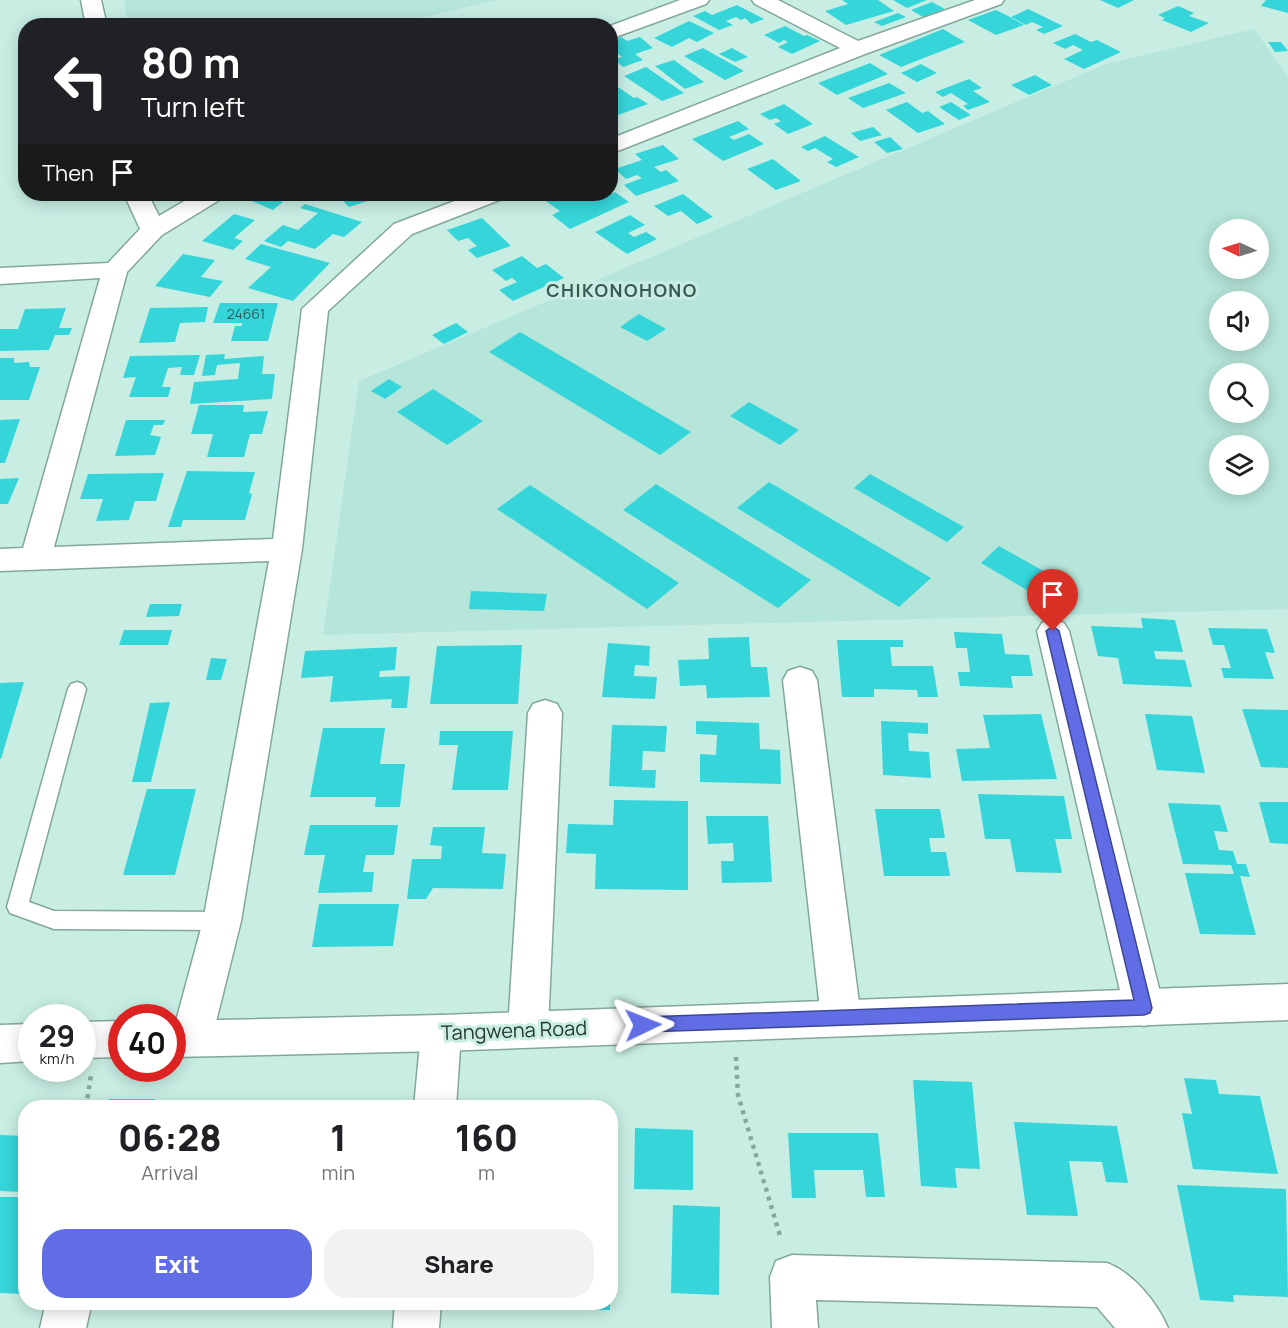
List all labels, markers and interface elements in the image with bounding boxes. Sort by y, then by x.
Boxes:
text: 80 m [141,33,241,91]
icon: left [42,42,120,120]
text: Turn left [141,88,245,125]
icon: arrive [106,156,139,189]
text: Then [42,158,94,188]
north arrow [1209,219,1269,279]
map controls [1209,219,1269,495]
district label: CHIKONOHONO [546,278,698,302]
button: sound [1209,291,1269,351]
house number: 24661 [227,304,265,323]
button: search [1209,363,1269,423]
button: layers [1209,435,1269,495]
pin [1027,569,1078,631]
icon: arrive [1036,578,1069,611]
position arrow [611,993,675,1057]
speed limit sign: 40 [108,1004,186,1082]
street label: Tangwena Road [441,1014,587,1046]
text: 29 [39,1015,75,1056]
text: km/h [40,1048,74,1069]
text: 06:28 [118,1113,222,1162]
text: 1 [330,1113,347,1162]
text: 160 [455,1113,518,1162]
text: Arrival [141,1159,198,1186]
text: min [322,1159,355,1186]
text: m [478,1159,495,1186]
button: Exit [42,1229,312,1298]
button: Share [324,1229,594,1298]

